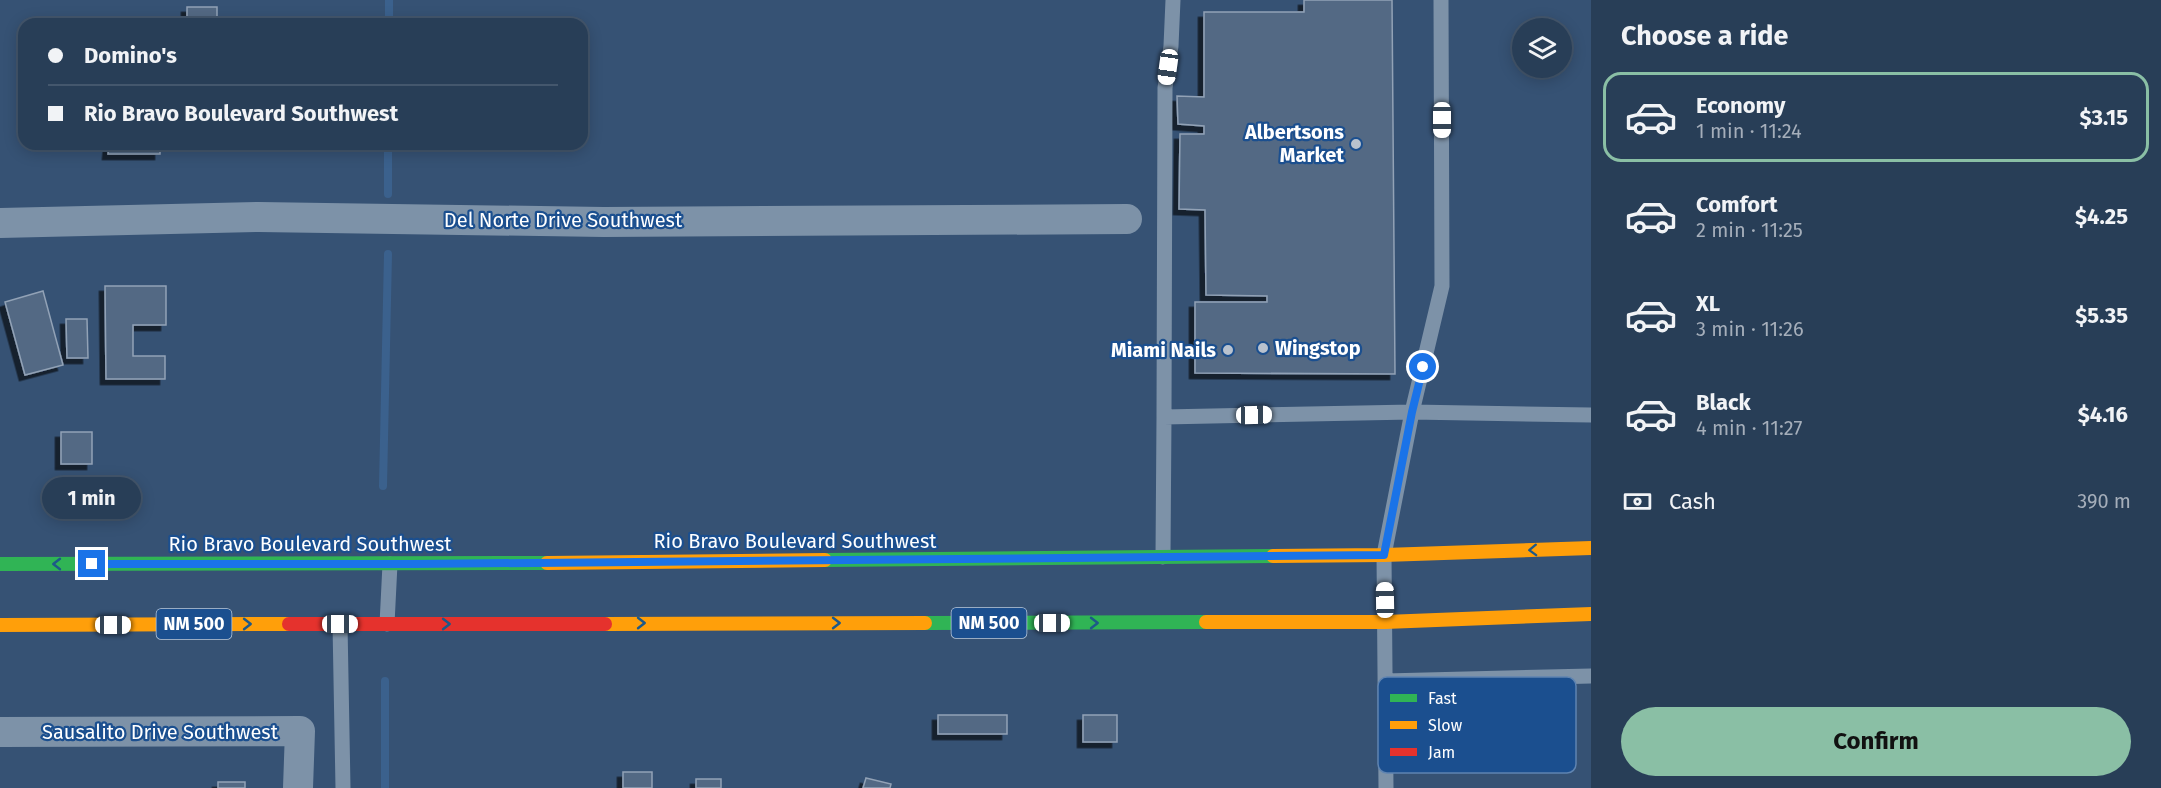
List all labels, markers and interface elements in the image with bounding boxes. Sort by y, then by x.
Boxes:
map controls [1512,18,1572,78]
button: layers [1512,18,1572,78]
text: Choose a ride [1621,20,1788,52]
text: Domino's [84,42,177,69]
car [1157,48,1179,86]
icon: car [1624,90,1678,144]
text: Economy [1696,92,1785,119]
text: Rio Bravo Boulevard Southwest [84,100,398,127]
car [1433,102,1451,138]
text: $3.15 [2079,104,2128,131]
text: 1 min · 11:24 [1696,119,1802,143]
place label: Albertsons Market [1244,120,1344,167]
marker: Albertsons Market [1349,137,1363,151]
icon: car [1624,189,1678,243]
text: Comfort [1696,191,1777,218]
text: $4.25 [2075,203,2128,230]
street label: Del Norte Drive Southwest [444,208,683,232]
text: 2 min · 11:25 [1696,218,1803,242]
icon: car [1624,288,1678,342]
text: XL [1696,290,1720,317]
text: $5.35 [2075,302,2128,329]
text: 3 min · 11:26 [1696,317,1804,341]
place label: Wingstop [1275,336,1361,360]
place label: Miami Nails [1111,338,1216,362]
marker: Wingstop [1256,341,1270,355]
marker: Miami Nails [1221,343,1235,357]
route start [1409,353,1436,380]
icon: car [1624,387,1678,441]
text: Black [1696,389,1751,416]
text: $4.16 [2078,401,2128,428]
car [1236,406,1272,424]
text: 4 min · 11:27 [1696,416,1802,440]
callout: 1 min [42,477,142,519]
icon: cash [1621,485,1654,518]
text: 1 min [67,486,116,510]
text: Cash [1669,488,1716,515]
text: 390 m [2077,489,2131,513]
street label: Rio Bravo Boulevard Southwest [653,529,937,553]
street label: Rio Bravo Boulevard Southwest [168,532,452,556]
one-way arrow [1528,543,1537,556]
route end [78,550,105,577]
one-way arrow [52,558,61,570]
car [1376,582,1394,618]
road number: NM 500 [952,608,1026,638]
road number: NM 500 [156,609,232,639]
car [1034,614,1070,632]
car [322,615,358,633]
car [95,616,131,634]
one-way arrow [636,617,645,629]
one-way arrow [831,617,840,629]
one-way arrow [1089,617,1098,629]
one-way arrow [243,618,252,630]
one-way arrow [441,618,450,630]
legend [1378,677,1576,773]
text: Fast [1428,689,1457,708]
button: Confirm [1621,707,2131,776]
text: Slow [1428,716,1463,735]
street label: Sausalito Drive Southwest [42,720,279,744]
text: Jam [1428,743,1455,762]

